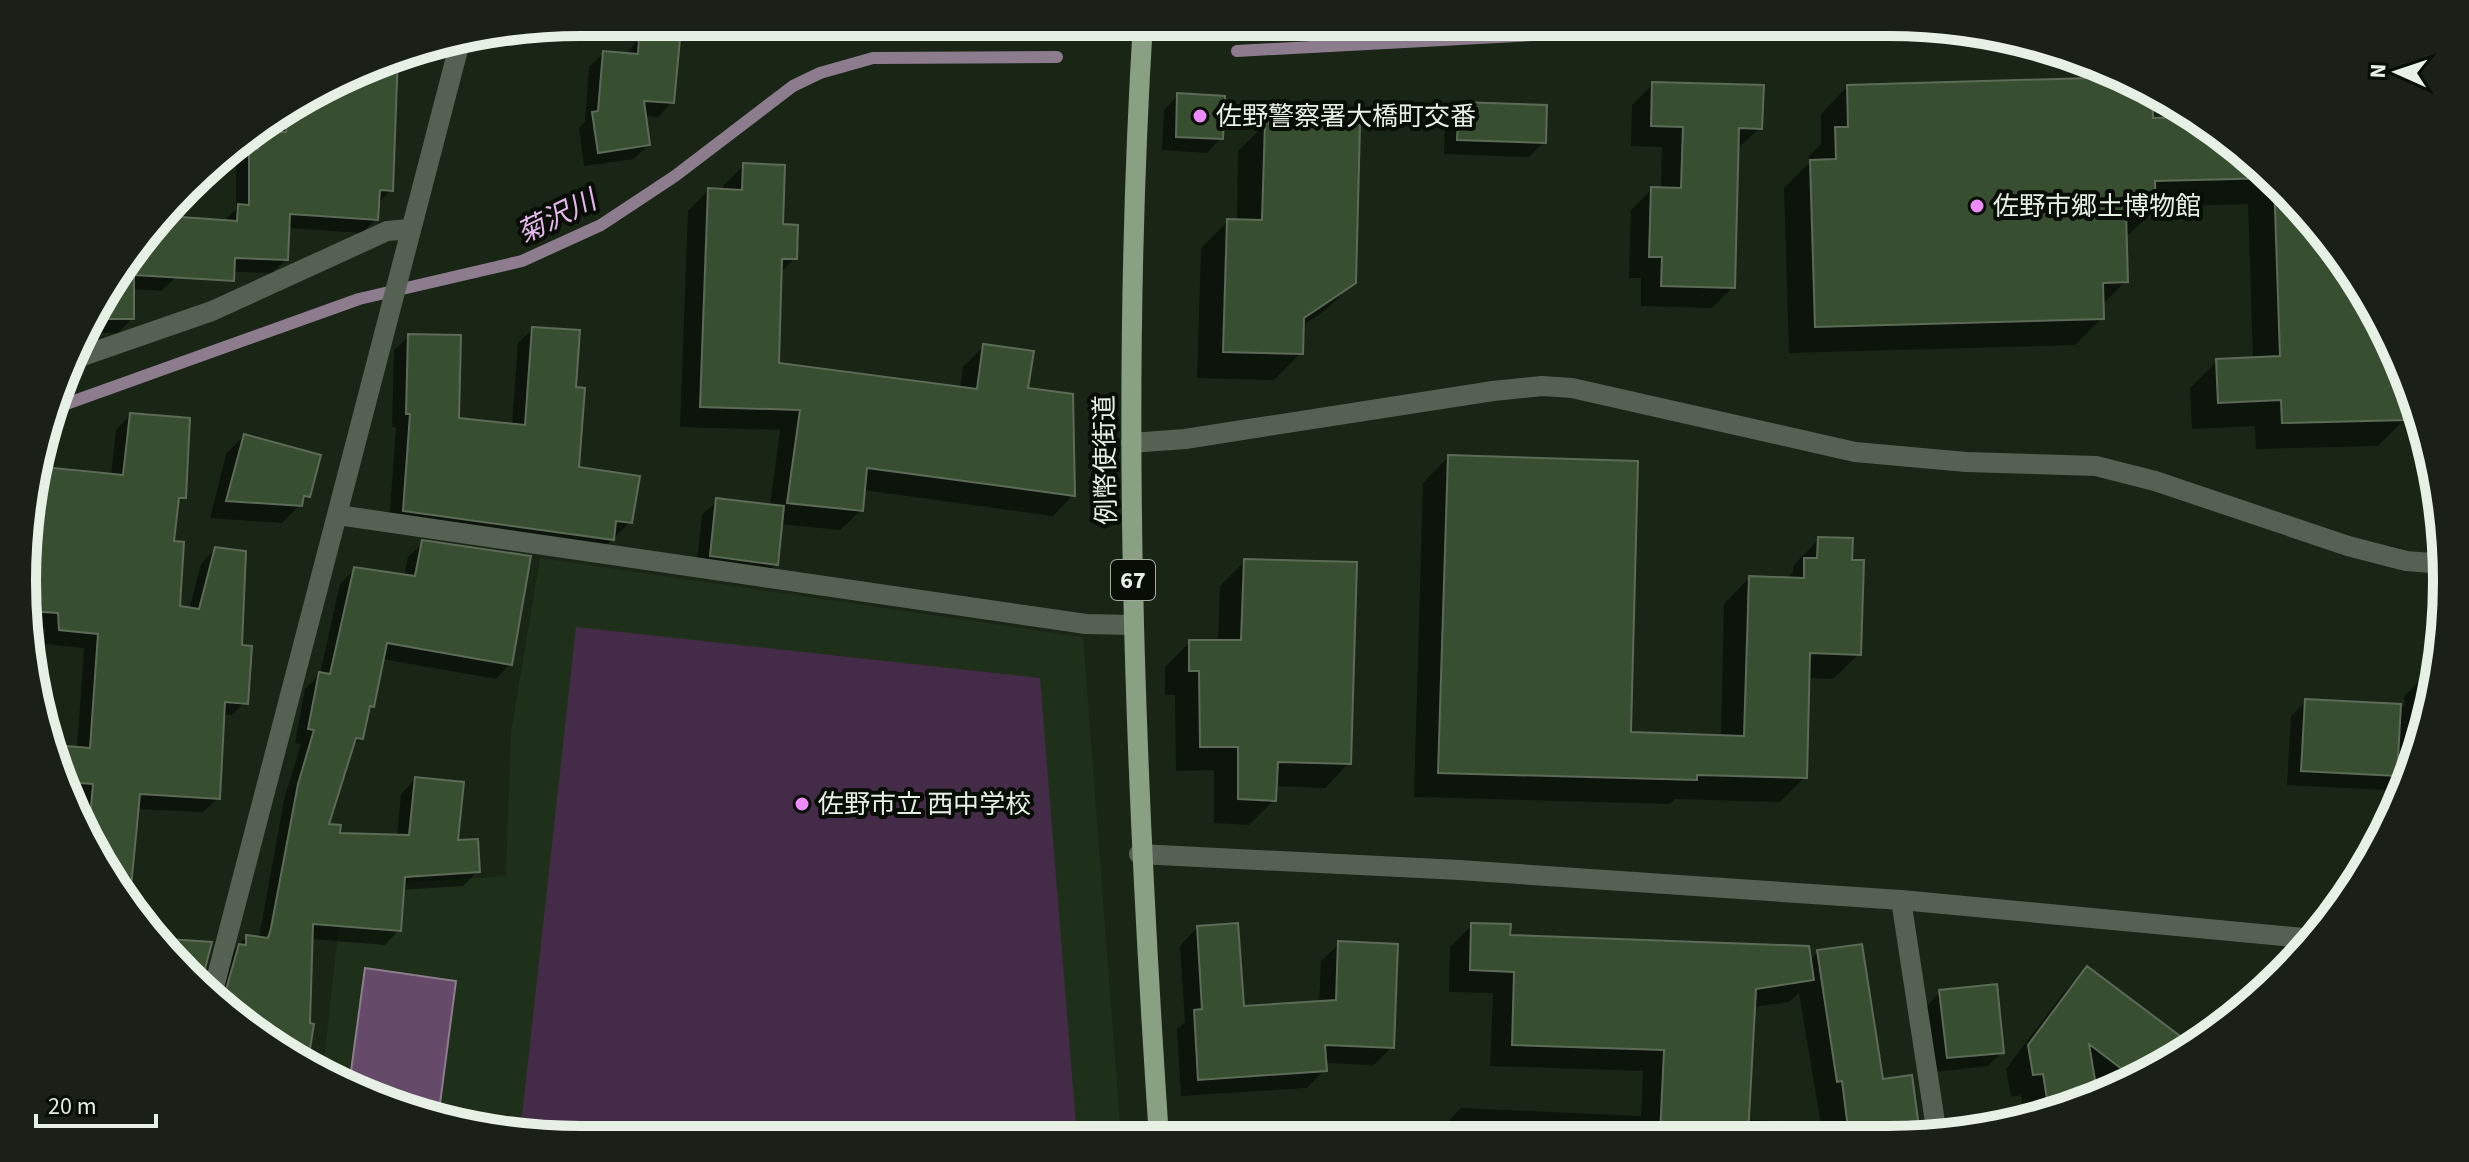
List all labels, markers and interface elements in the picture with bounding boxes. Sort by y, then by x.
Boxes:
north arrow [2357,32,2437,112]
text: N [2362,63,2394,79]
place label: 佐野警察署大橋町交番 [1216,98,1476,135]
marker: 佐野警察署大橋町交番 [1191,107,1209,125]
water label: 菊沢川 [510,179,606,253]
place label: 佐野市郷土博物館 [1993,188,2201,225]
marker: 佐野市郷土博物館 [1968,197,1986,215]
street label: 例幣使街道 [1086,395,1125,525]
road number: 67 [1111,560,1155,600]
place label: 佐野市立 西中学校 [818,786,1031,823]
marker: 佐野市立 西中学校 [793,795,811,813]
scale bar [36,1078,156,1128]
text: 20 m [48,1089,97,1124]

